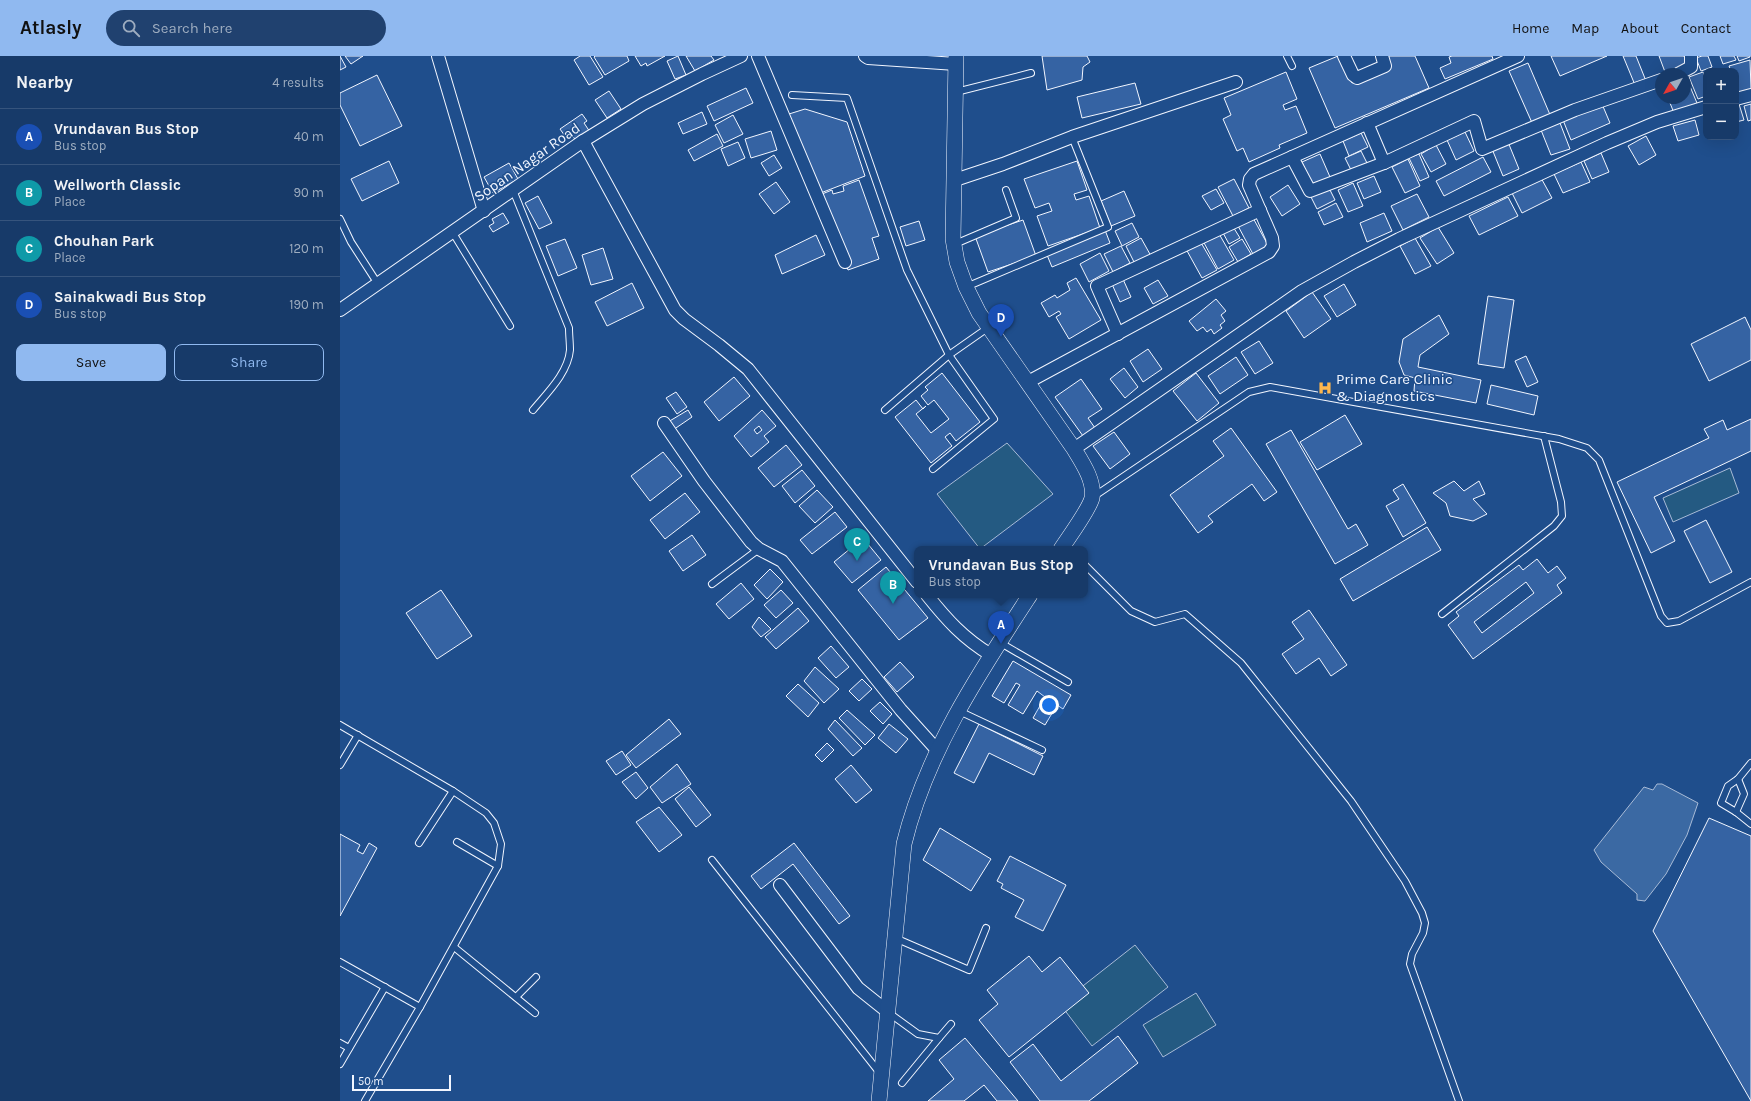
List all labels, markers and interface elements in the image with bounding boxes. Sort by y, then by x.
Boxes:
search box [106,10,386,46]
text: Atlasly [20,17,82,39]
icon: search [120,17,142,39]
text: Search here [152,19,232,37]
text: Home [1512,20,1549,37]
text: Map [1571,20,1599,37]
text: About [1621,20,1659,37]
text: Contact [1681,20,1731,37]
north arrow [1655,68,1691,104]
map controls [1703,68,1739,140]
button: + [1703,68,1739,104]
text: Nearby [16,72,73,92]
text: 4 results [272,75,324,90]
button: − [1703,104,1739,140]
street label: Sopan Nagar Road [470,119,584,205]
text: Vrundavan Bus Stop [54,120,199,138]
text: A [25,129,33,144]
text: 40 m [294,129,324,144]
text: Bus stop [54,138,106,153]
text: Wellworth Classic [54,176,181,194]
text: B [25,185,33,200]
text: 90 m [293,185,324,200]
text: Place [54,194,85,209]
text: Chouhan Park [54,232,154,250]
text: C [25,241,33,256]
text: 120 m [289,241,324,256]
text: Place [54,250,85,265]
text: Sainakwadi Bus Stop [54,288,206,306]
text: D [25,297,33,312]
text: 190 m [289,297,324,312]
pin: D [988,304,1014,337]
text: Bus stop [54,306,106,321]
button: Save [16,344,166,381]
button: Share [174,344,324,381]
place label: Prime Care Clinic & Diagnostics [1336,370,1453,405]
hospital icon: Prime Care Clinic & Diagnostics [1317,380,1333,396]
pin: C [844,528,870,561]
popup [914,546,1088,598]
text: Vrundavan Bus Stop [929,556,1073,574]
pin: B [880,571,906,604]
text: Bus stop [929,574,981,589]
pin: A [988,611,1014,644]
your location [1039,695,1059,715]
scale bar [352,1073,451,1092]
text: 50 m [358,1075,384,1088]

